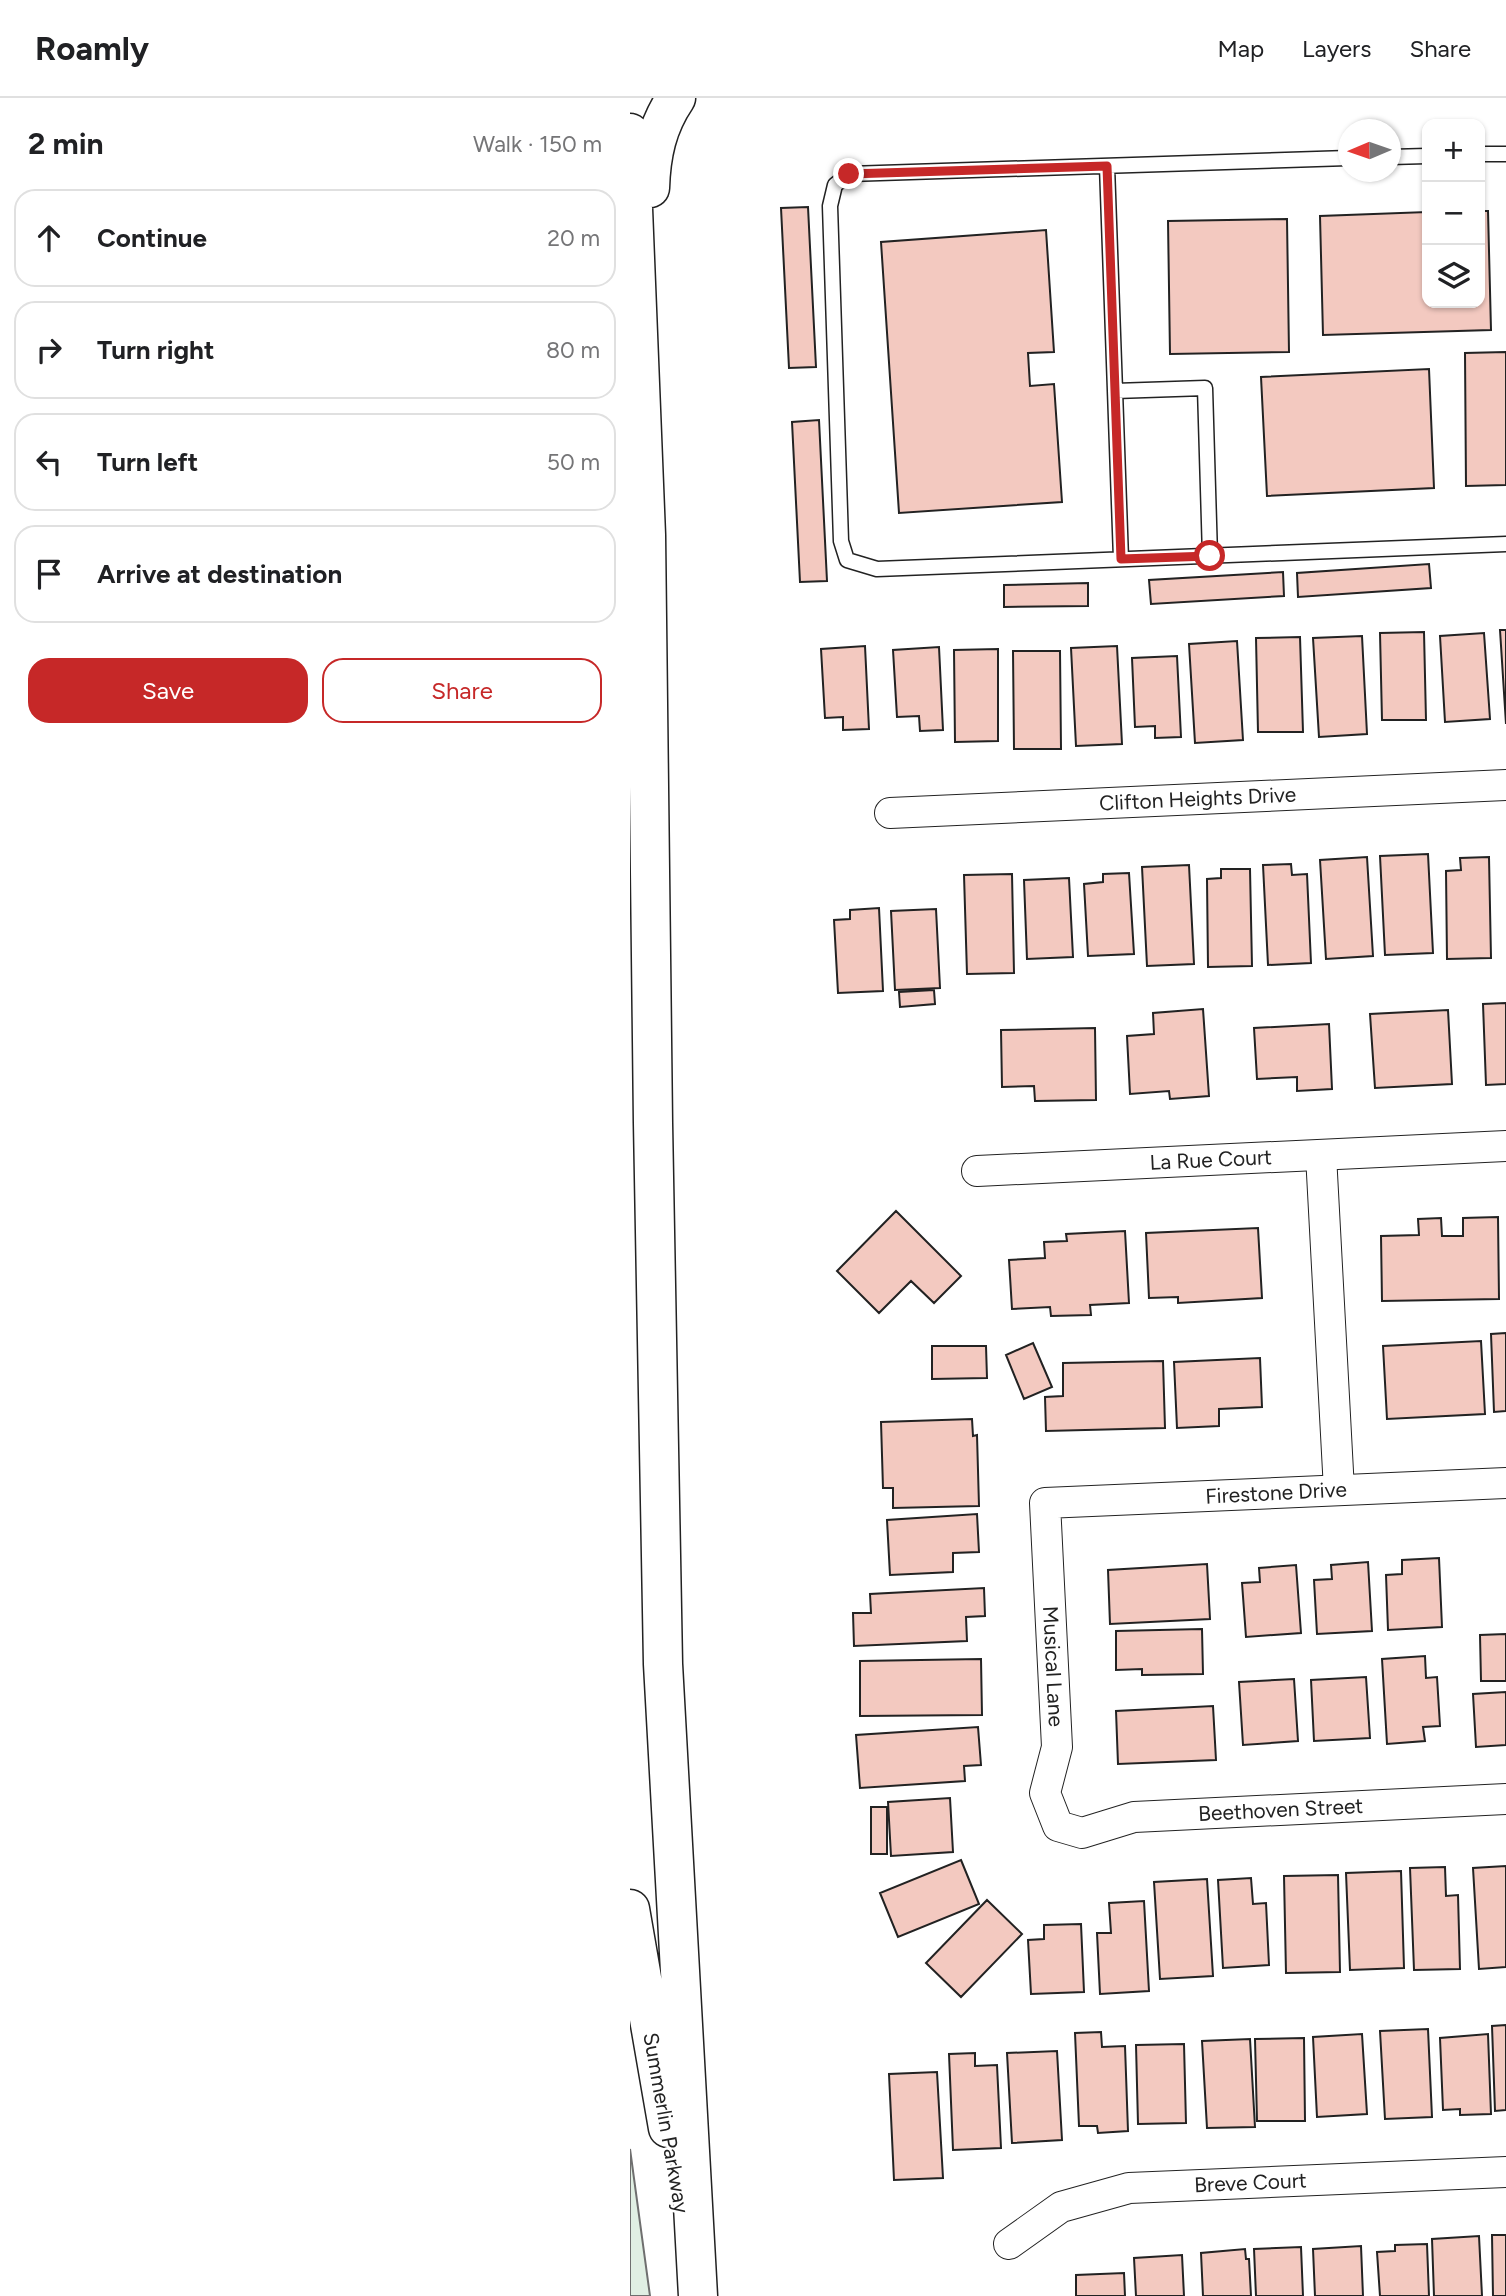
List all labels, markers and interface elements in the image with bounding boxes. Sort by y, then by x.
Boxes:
text: Roamly [35,29,149,68]
text: Map [1217,34,1264,63]
text: Layers [1302,34,1371,63]
text: Share [1409,34,1471,63]
north arrow [1338,119,1401,182]
map controls [1422,119,1485,308]
button: + [1422,119,1485,182]
text: 2 min [28,125,104,162]
text: Walk · 150 m [473,130,602,158]
route end [833,158,864,189]
button: − [1422,182,1485,245]
icon: ahead [30,219,68,257]
text: Continue [97,222,207,254]
text: 20 m [547,224,600,252]
button: layers [1422,245,1485,308]
icon: right [30,331,68,369]
text: Turn right [97,334,214,366]
text: 80 m [546,336,600,364]
icon: left [30,443,68,481]
text: Turn left [97,446,198,478]
text: 50 m [547,448,600,476]
route start [1194,540,1225,571]
icon: arrive [30,555,68,593]
text: Arrive at destination [97,558,342,590]
button: Save [28,658,308,723]
button: Share [322,658,602,723]
street label: Clifton Heights Drive [1099,782,1297,815]
street label: La Rue Court [1149,1144,1273,1175]
street label: Firestone Drive [1205,1476,1347,1509]
street label: Musical Lane [1038,1605,1069,1727]
street label: Beethoven Street [1198,1793,1364,1826]
street label: Summerlin Parkway [638,2031,695,2215]
street label: Breve Court [1194,2167,1307,2197]

